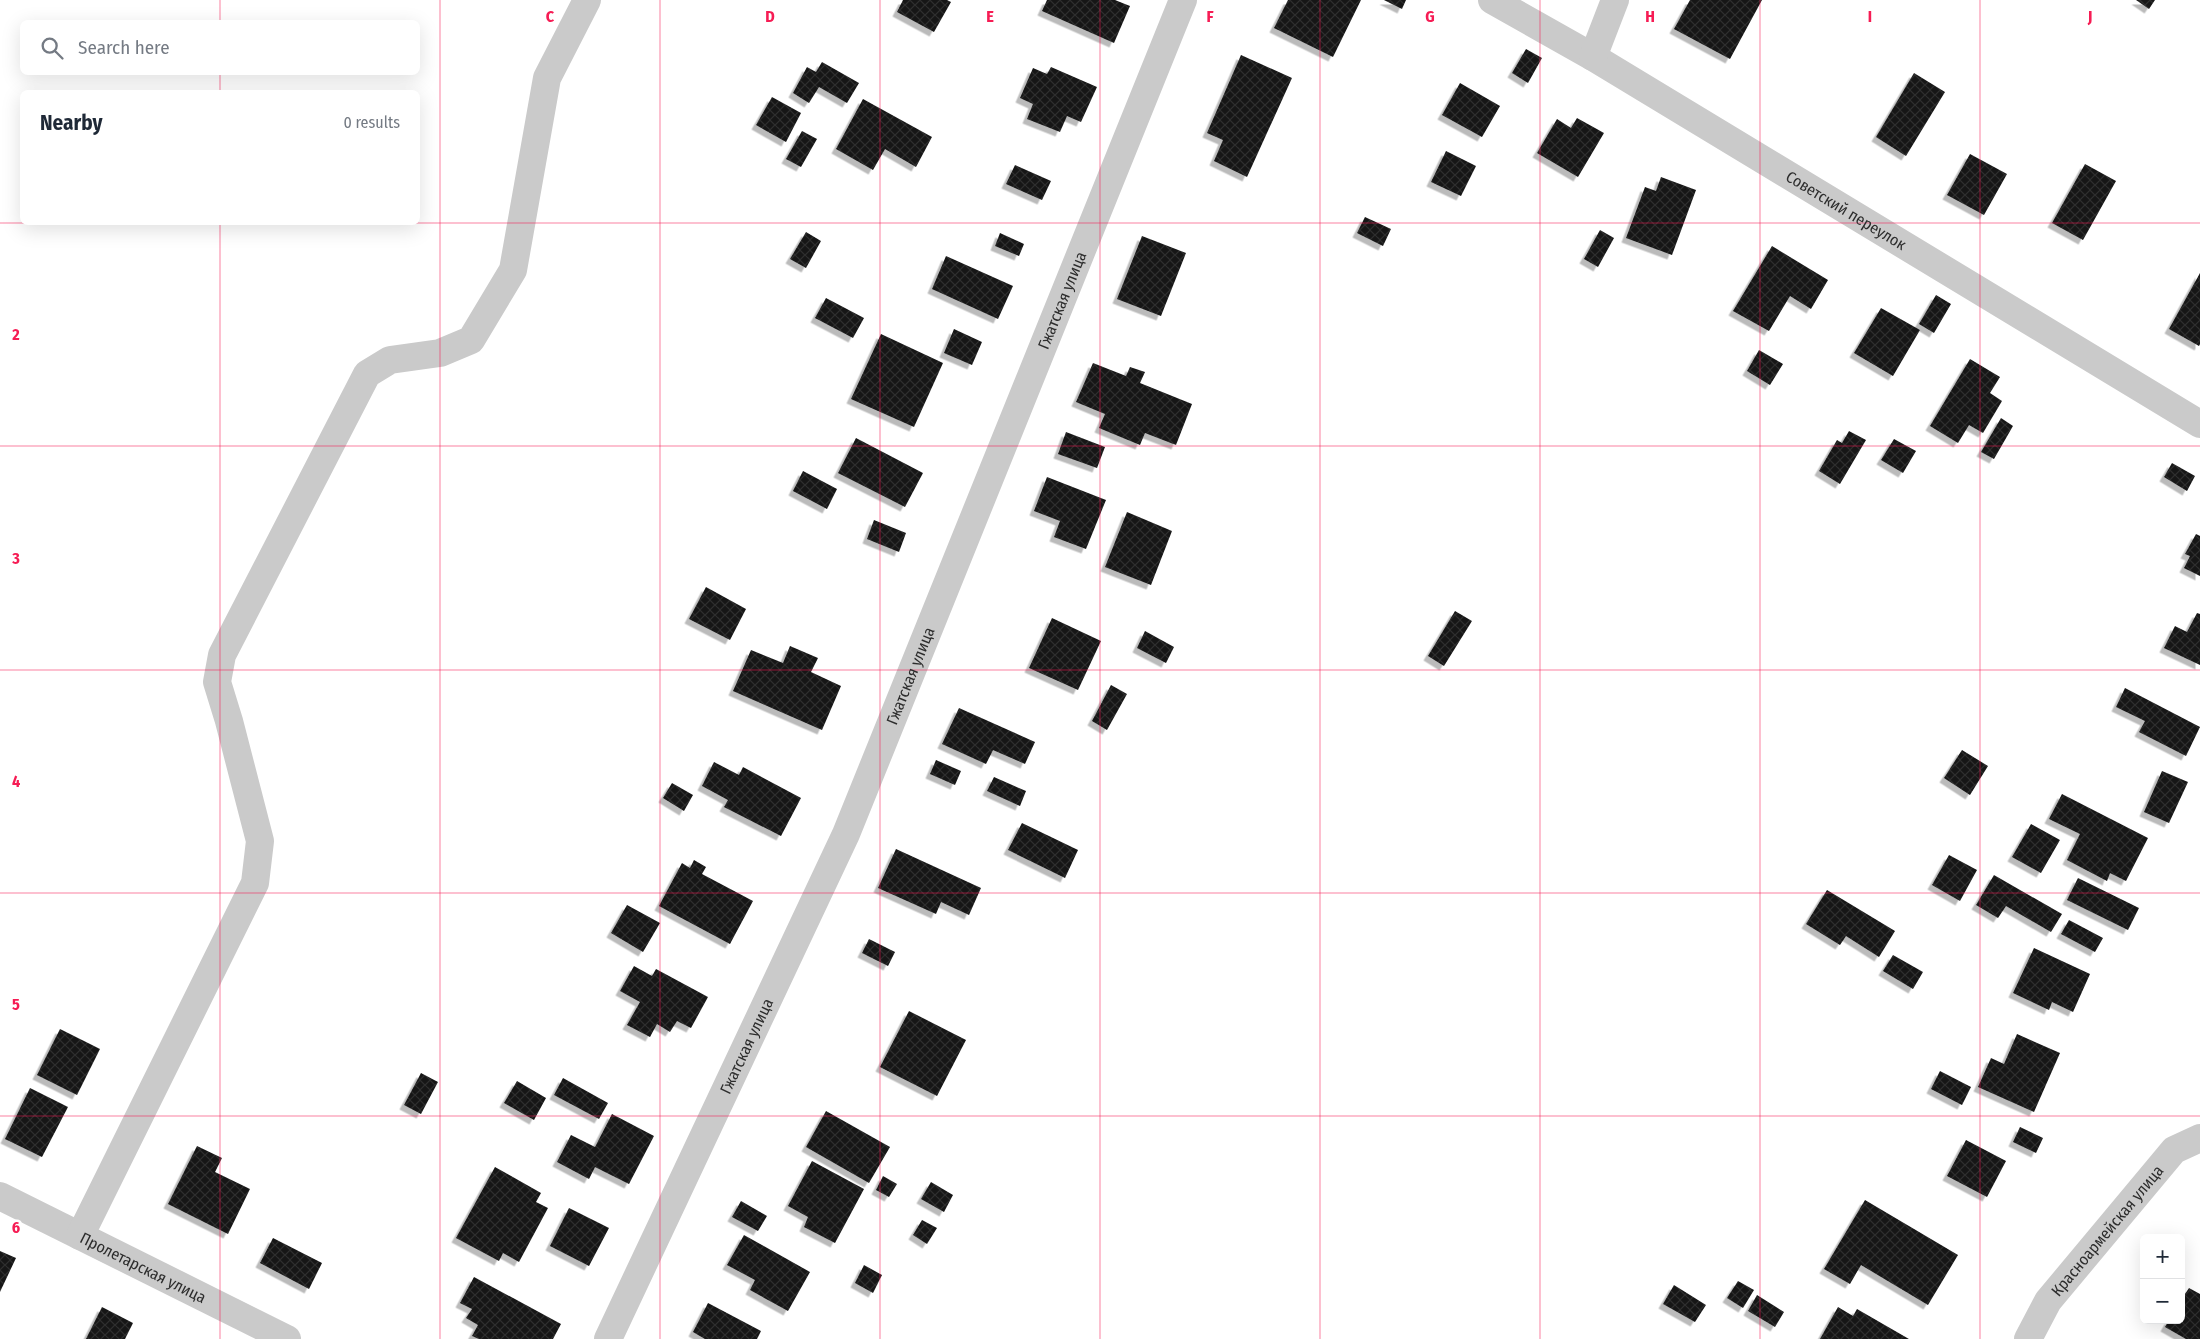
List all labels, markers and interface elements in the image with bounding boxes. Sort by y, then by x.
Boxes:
text: C [546,7,555,26]
text: D [765,7,775,26]
text: E [986,7,994,26]
text: F [1206,7,1214,26]
text: G [1425,7,1435,26]
text: H [1645,7,1655,26]
text: I [1868,7,1872,26]
text: J [2087,7,2092,26]
search box [20,20,420,75]
icon: search [38,34,66,62]
text: Search here [78,36,170,59]
text: Nearby [40,110,102,136]
text: 0 results [343,113,400,132]
street label: Советский переулок [1782,167,1910,254]
street label: Гжатская улица [1034,249,1090,352]
text: 2 [11,325,20,344]
text: 3 [11,549,20,568]
street label: Гжатская улица [882,624,939,727]
text: 4 [12,772,20,791]
text: 5 [12,995,20,1014]
street label: Гжатская улица [716,995,777,1097]
street label: Красноармейская улица [2047,1161,2168,1300]
text: 6 [12,1218,20,1237]
street label: Пролетарская улица [77,1228,209,1307]
map controls [2140,1234,2185,1324]
button: + [2140,1234,2185,1279]
button: − [2140,1279,2185,1324]

